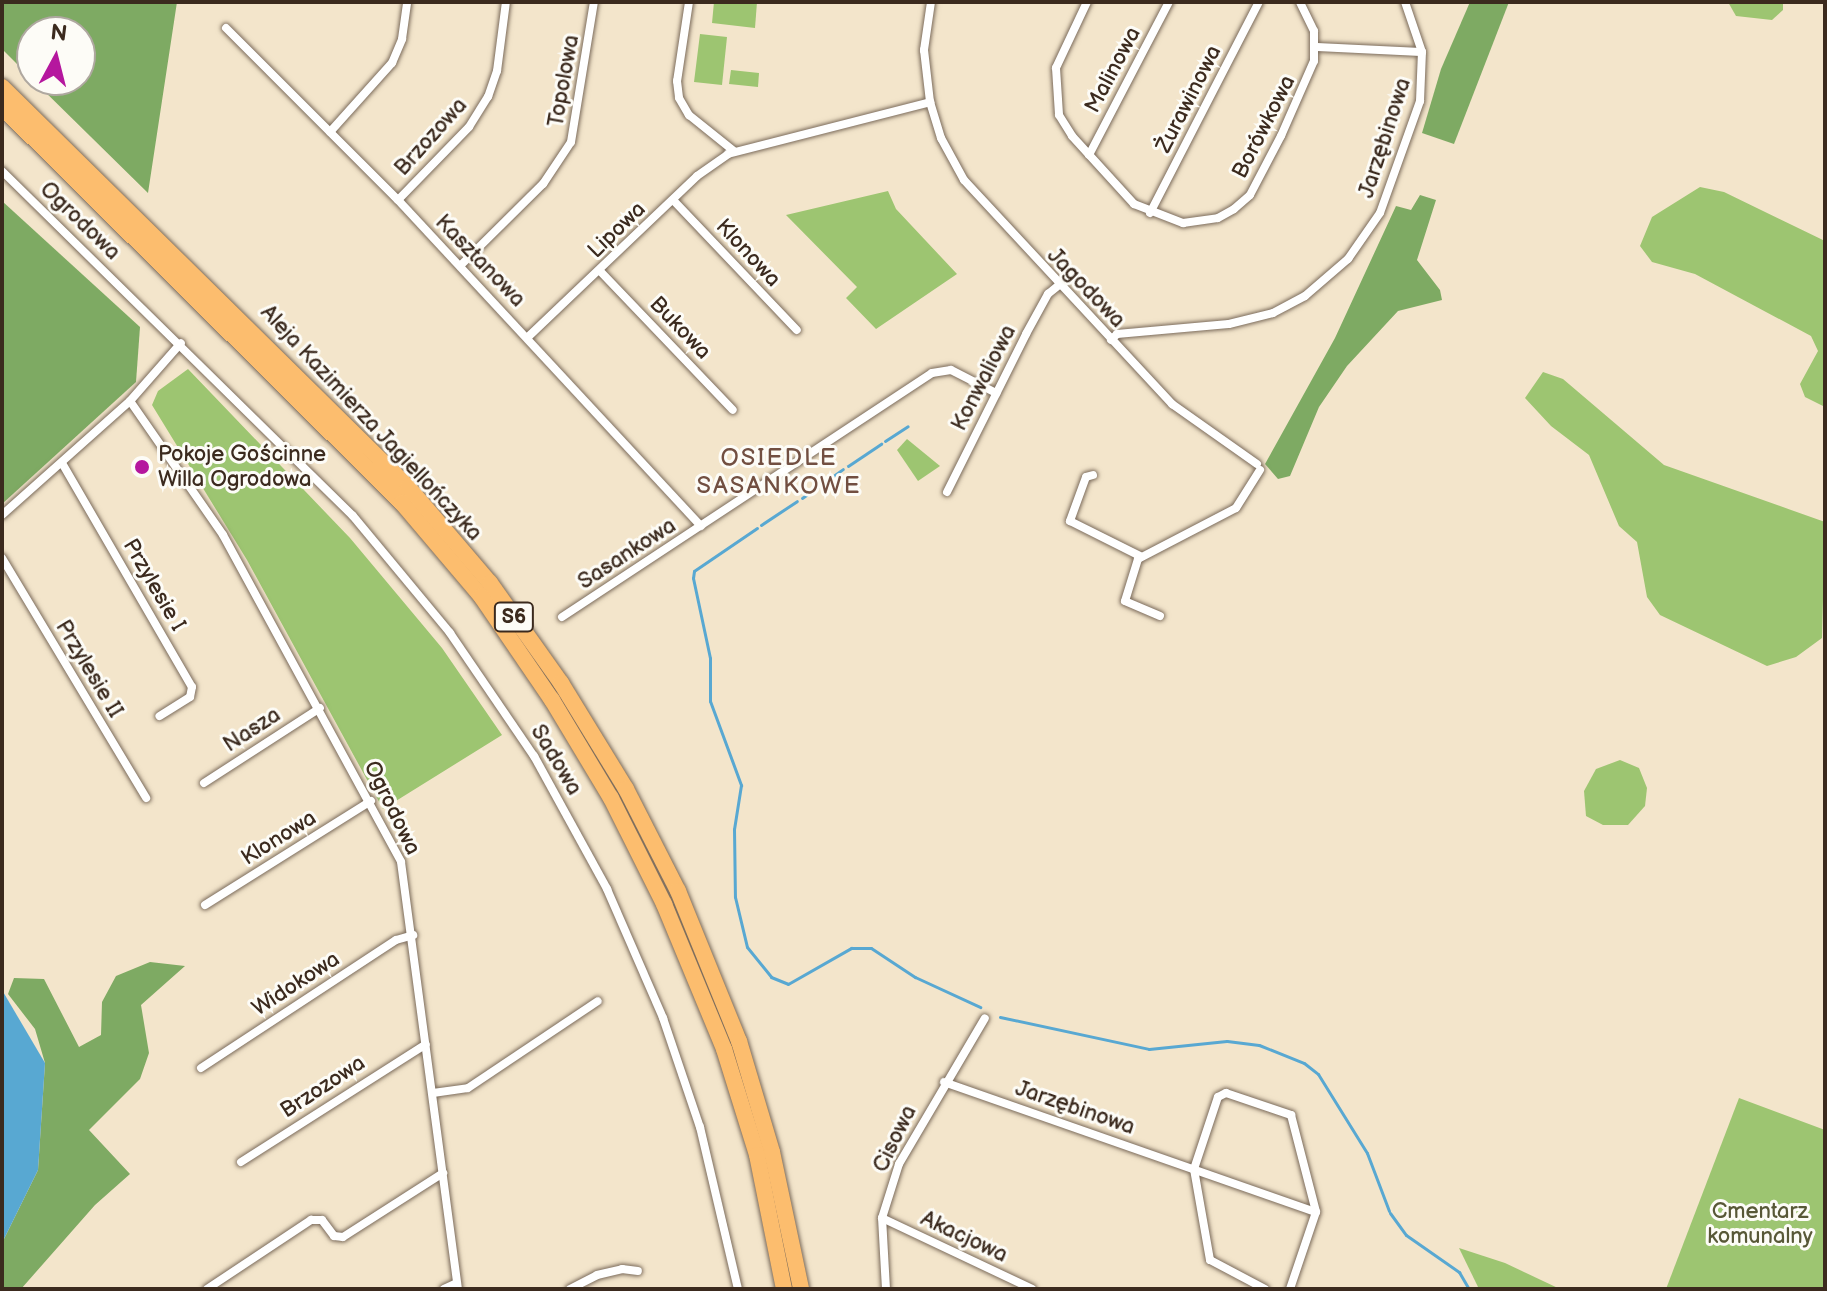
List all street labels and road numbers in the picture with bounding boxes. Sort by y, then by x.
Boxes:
street label: Malinowa [1079,23,1147,117]
street label: Topolowa [543,33,585,129]
street label: Żurawinowa [1151,41,1227,157]
street label: Borówkowa [1227,71,1301,183]
street label: Jarzębinowa [1353,75,1417,201]
street label: Brzozowa [389,93,473,181]
street label: Ogrodowa [34,176,126,266]
street label: Lipowa [583,196,651,264]
street label: Kasztanowa [429,209,531,313]
street label: Klonowa [710,214,786,292]
street label: Jagodowa [1042,243,1130,333]
street label: Bukowa [644,291,716,365]
street label: Aleja Kazimierza Jagiellończyka [254,299,488,547]
street label: Konwaliowa [946,321,1022,435]
street label: Sasankowa [573,513,681,595]
street label: Przylesie I [117,534,191,636]
road number: S6 [492,601,536,633]
street label: Przylesie II [50,615,128,723]
street label: Nasza [219,702,285,758]
street label: Sadowa [525,720,587,800]
street label: Ogrodowa [358,757,426,859]
street label: Klonowa [237,805,321,871]
street label: Widokowa [247,946,345,1022]
street label: Brzozowa [276,1050,370,1124]
street label: Jarzębinowa [1012,1075,1138,1141]
street label: Cisowa [868,1101,922,1177]
street label: Akacjowa [916,1205,1012,1269]

